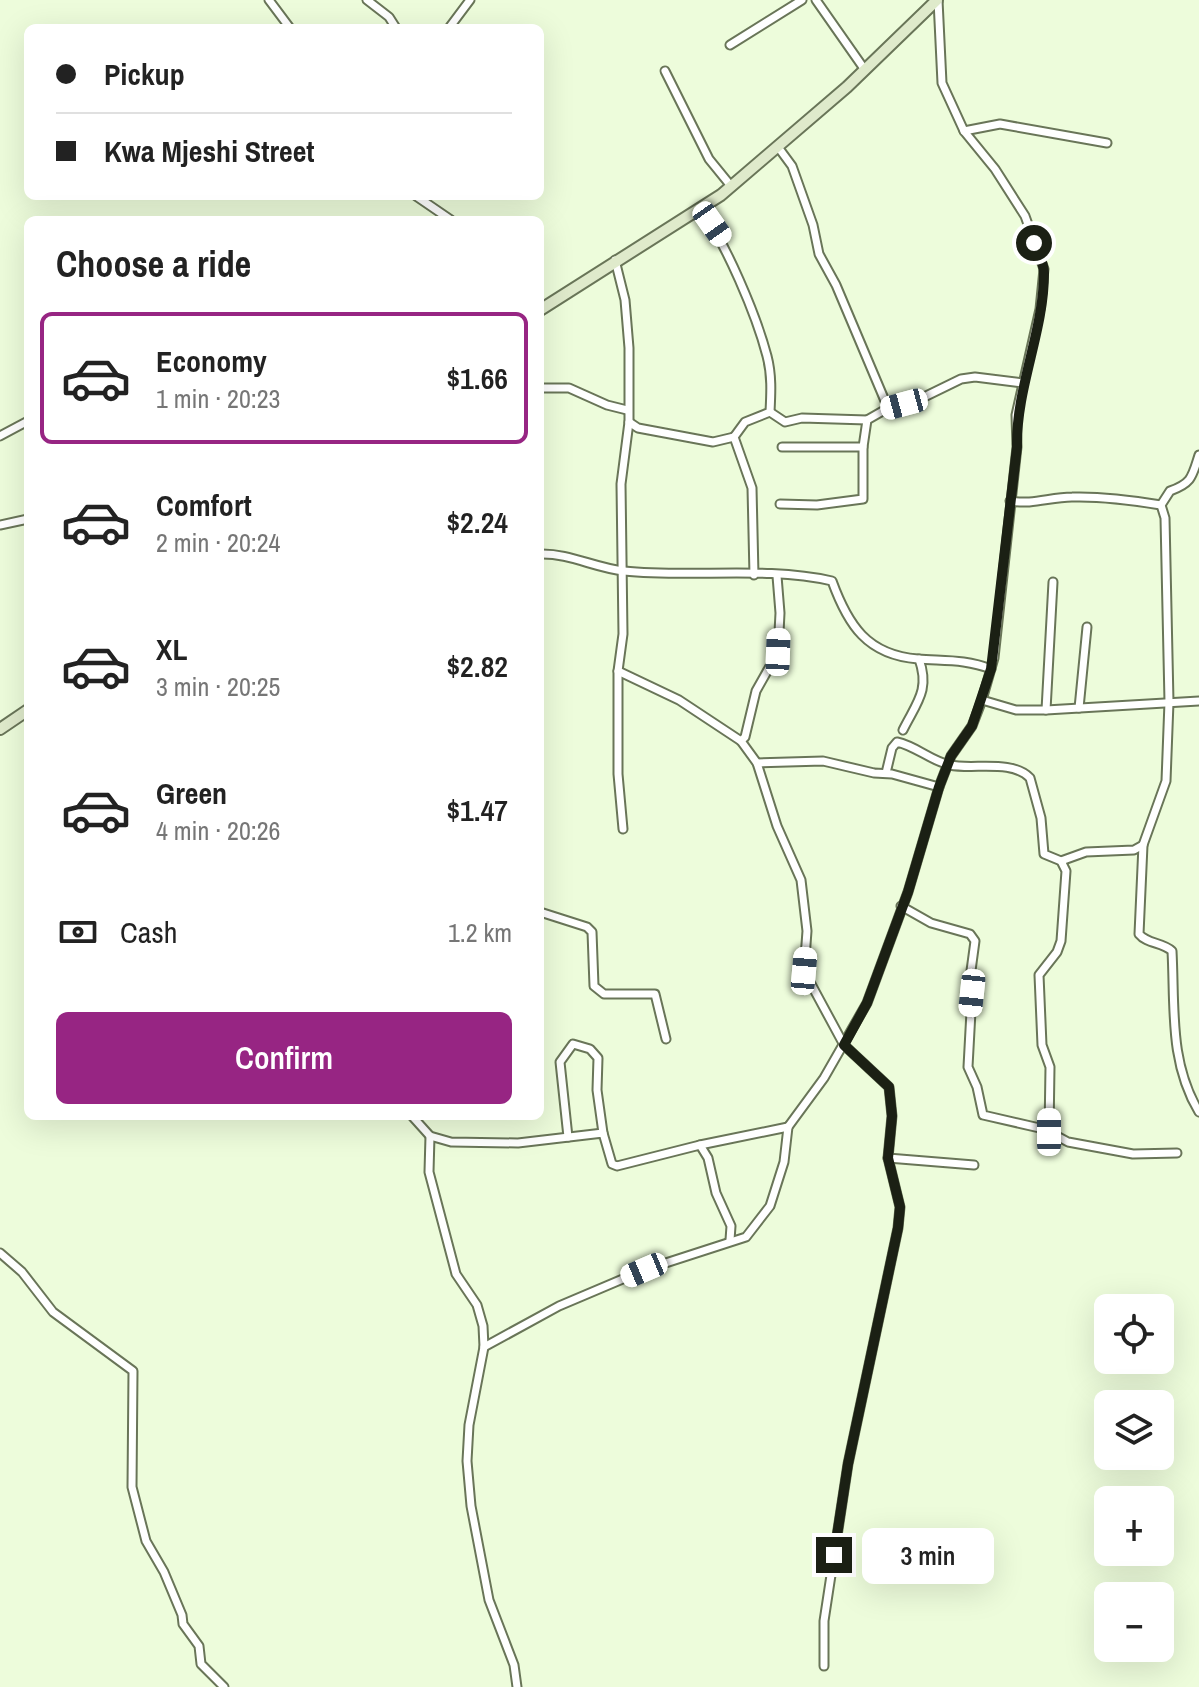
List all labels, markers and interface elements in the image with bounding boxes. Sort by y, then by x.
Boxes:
text: Pickup [104,54,185,94]
text: Kwa Mjeshi Street [104,131,315,171]
car [688,197,736,251]
route start [1016,225,1052,261]
text: Choose a ride [56,240,251,288]
text: Economy [156,341,267,381]
icon: car [60,342,132,414]
text: $1.66 [446,358,508,398]
text: 1 min · 20:23 [156,381,280,416]
car [878,386,930,422]
text: Comfort [156,485,252,525]
icon: car [60,486,132,558]
text: $2.24 [446,502,508,542]
text: 2 min · 20:24 [156,525,280,560]
car [765,628,791,676]
text: XL [156,629,187,669]
icon: car [60,630,132,702]
text: $2.82 [446,646,508,686]
text: 3 min · 20:25 [156,669,280,704]
text: Green [156,773,227,813]
icon: car [60,774,132,846]
text: $1.47 [446,790,508,830]
text: 4 min · 20:26 [156,813,280,848]
icon: cash [56,910,100,954]
text: Cash [120,912,177,952]
text: 1.2 km [448,915,512,950]
car [790,946,818,996]
car [958,968,986,1018]
button: Confirm [56,1012,512,1104]
car [1037,1108,1061,1156]
car [617,1250,671,1290]
map controls [1094,1294,1174,1662]
button: locate [1094,1294,1174,1374]
button: layers [1094,1390,1174,1470]
button: + [1094,1486,1174,1566]
callout: 3 min [862,1527,994,1583]
route end [816,1537,852,1573]
text: 3 min [901,1538,955,1573]
button: − [1094,1582,1174,1662]

